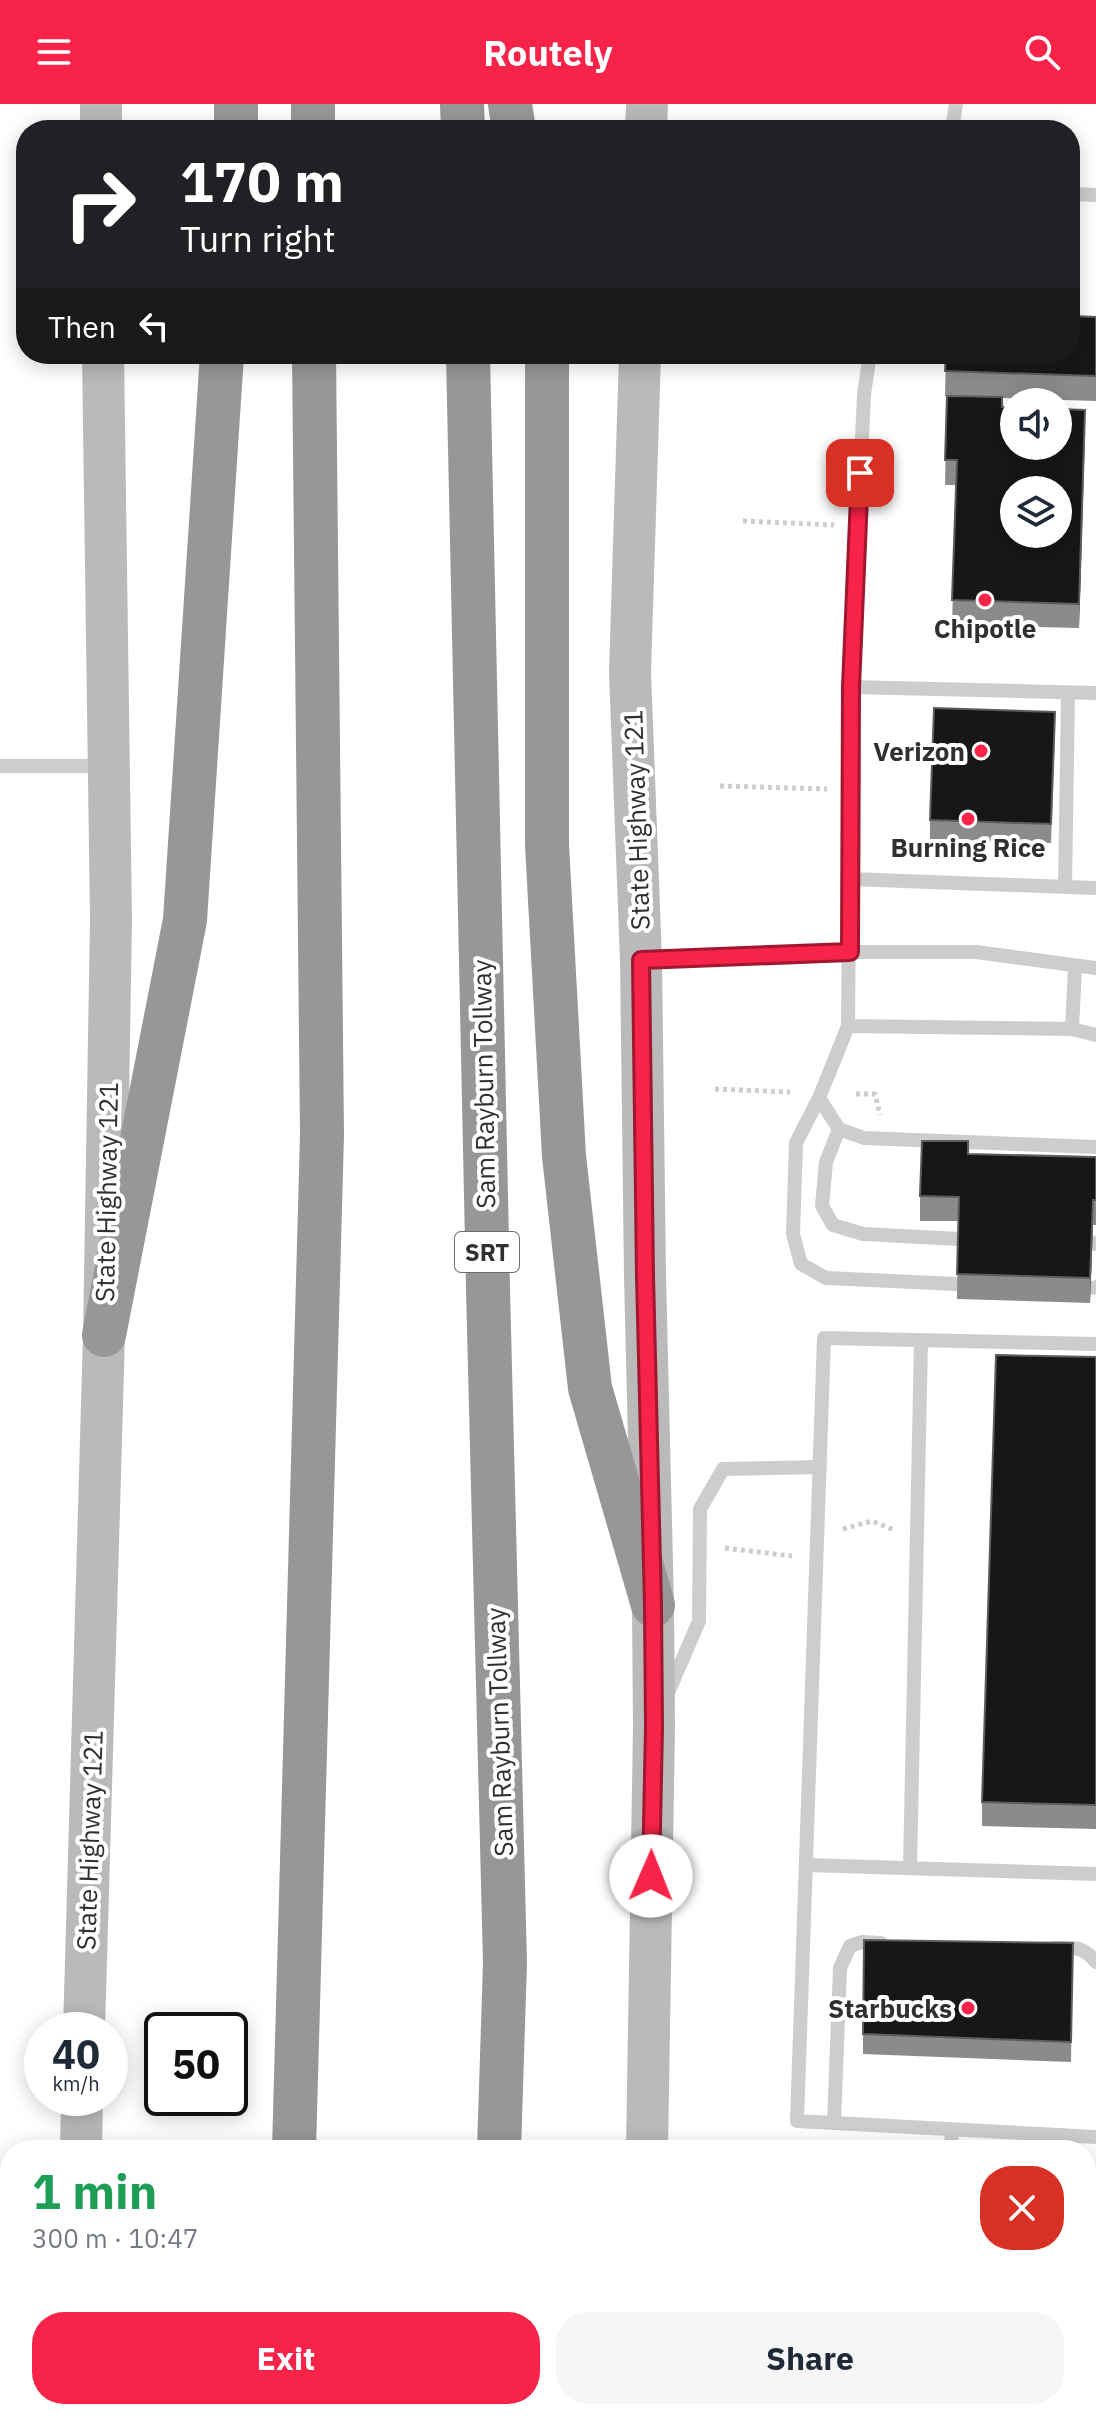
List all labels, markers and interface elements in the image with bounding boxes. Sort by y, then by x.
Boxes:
text: Routely [483,29,613,76]
icon: menu [32,30,76,74]
icon: search [1020,30,1064,74]
text: 170 m [180,145,344,217]
icon: right [48,152,152,256]
text: Turn right [180,215,336,262]
icon: left [132,304,176,348]
text: Then [48,307,116,346]
map controls [1000,388,1072,548]
button: sound [1000,388,1072,460]
pin [826,439,894,507]
icon: arrive [838,451,882,495]
button: layers [1000,476,1072,548]
marker: Chipotle [976,591,994,609]
place label: Chipotle [934,611,1036,645]
street label: State Highway 121 [615,709,657,931]
place label: Verizon [873,734,965,768]
marker: Verizon [972,742,990,760]
marker: Burning Rice [959,810,977,828]
place label: Burning Rice [890,830,1046,864]
street label: Sam Rayburn Tollway [464,959,502,1209]
street label: State Highway 121 [87,1082,125,1302]
road number: SRT [455,1232,519,1272]
street label: Sam Rayburn Tollway [478,1607,520,1857]
street label: State Highway 121 [68,1729,110,1951]
position arrow [609,1834,693,1918]
place label: Starbucks [828,1991,952,2025]
marker: Starbucks [959,1999,977,2017]
speed limit sign: 50 [144,2012,248,2116]
text: 40 [52,2028,100,2080]
text: km/h [52,2070,100,2097]
text: 1 min [32,2160,157,2222]
button: close [980,2166,1064,2250]
text: 300 m · 10:47 [32,2221,198,2255]
button: Exit [32,2312,540,2404]
button: Share [556,2312,1064,2404]

